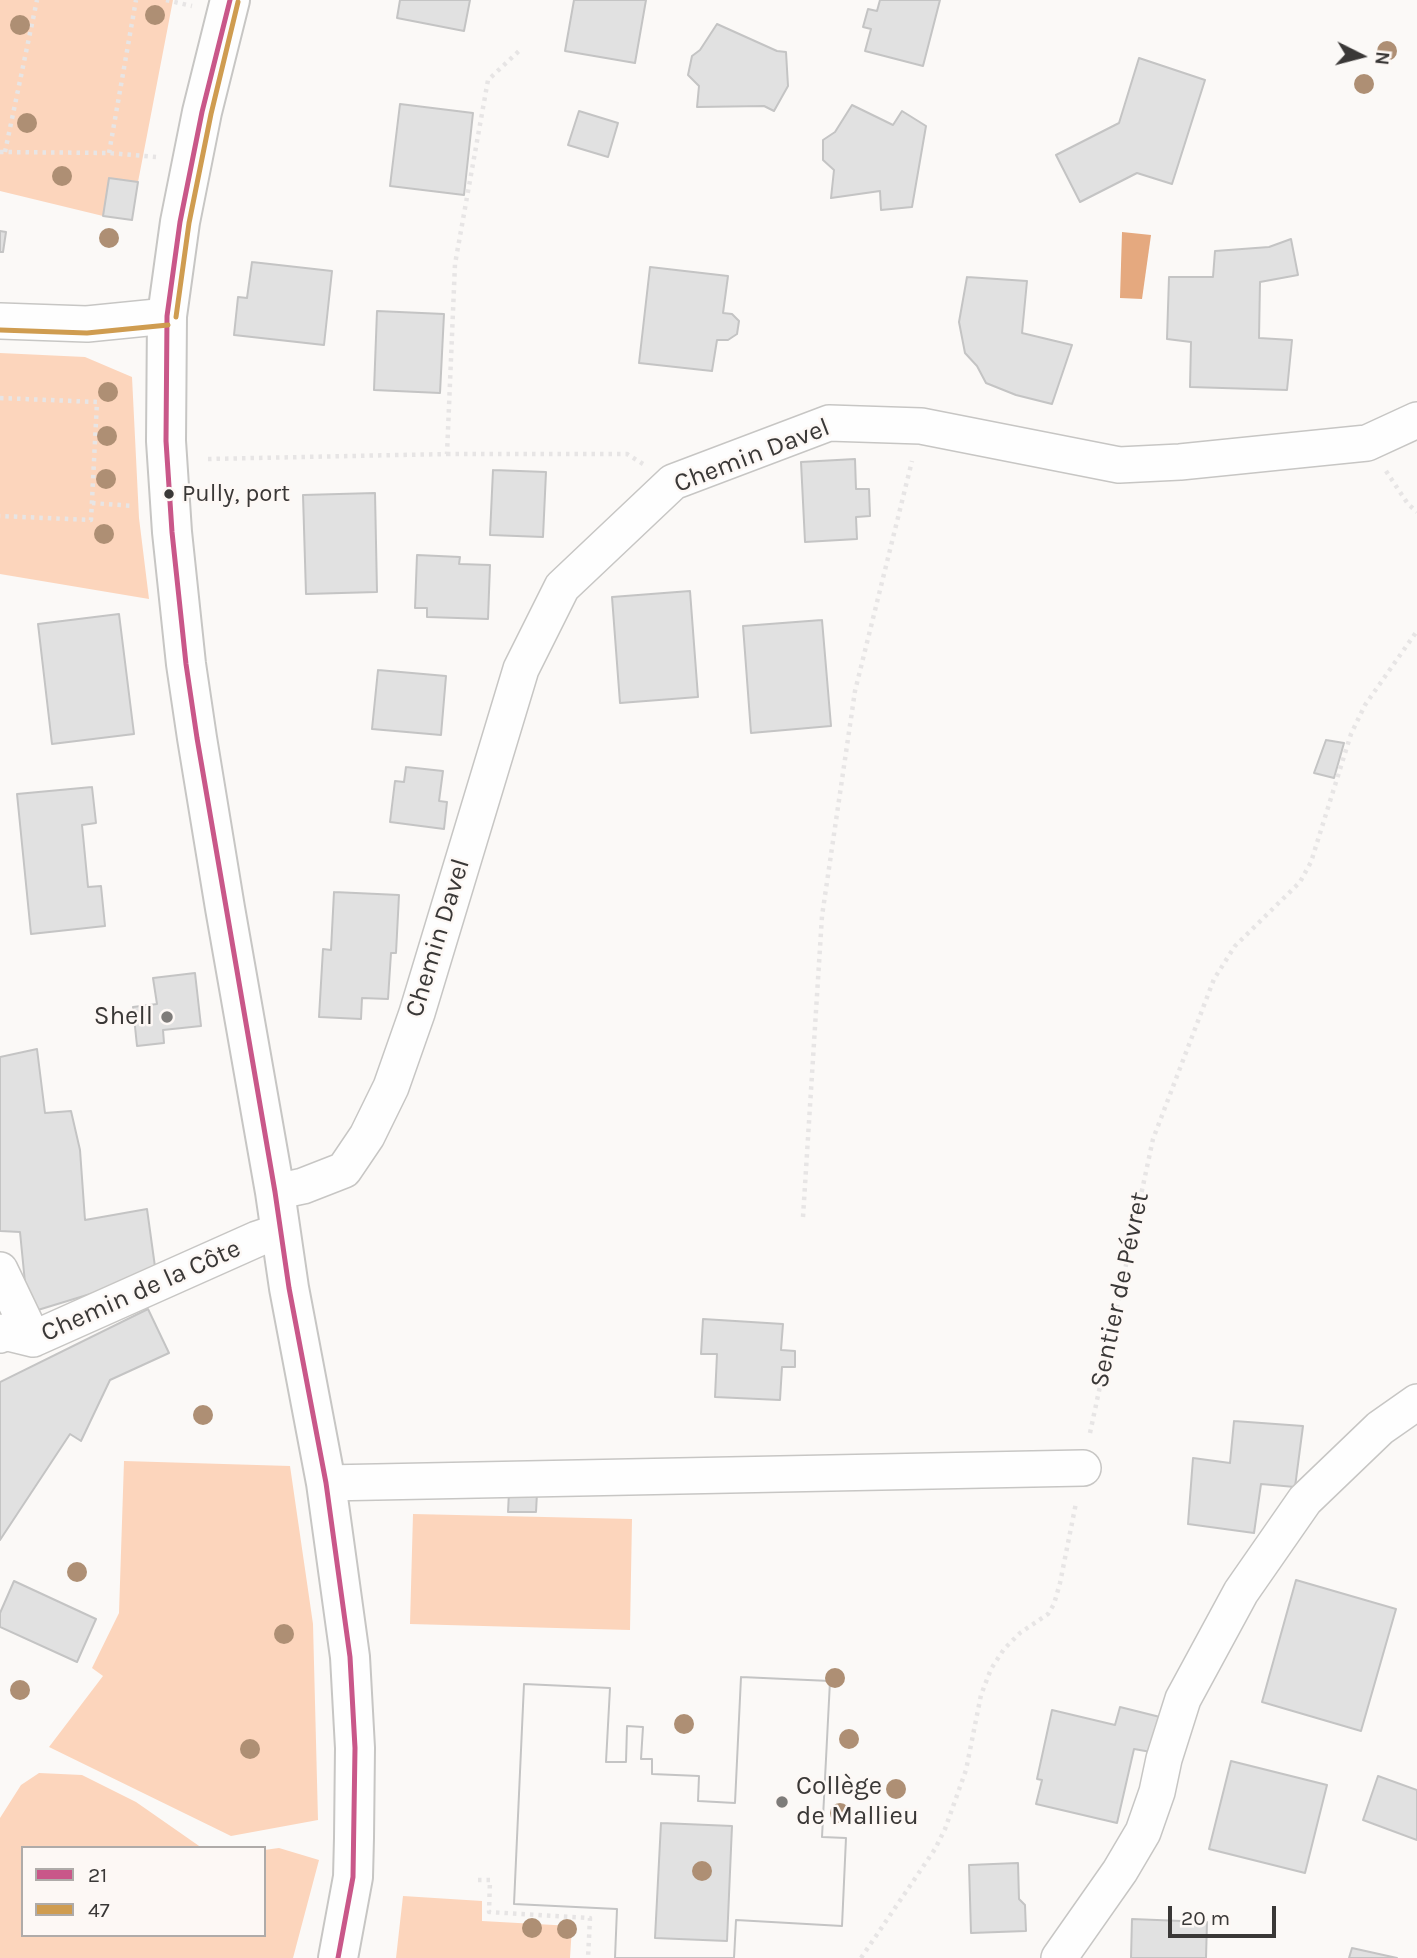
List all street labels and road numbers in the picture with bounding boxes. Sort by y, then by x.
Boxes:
street label: Chemin Davel [670,412,834,500]
street label: Chemin Davel [399,855,477,1021]
street label: Sentier de Pévret [1084,1189,1156,1391]
street label: Chemin de la Côte [36,1233,246,1349]

